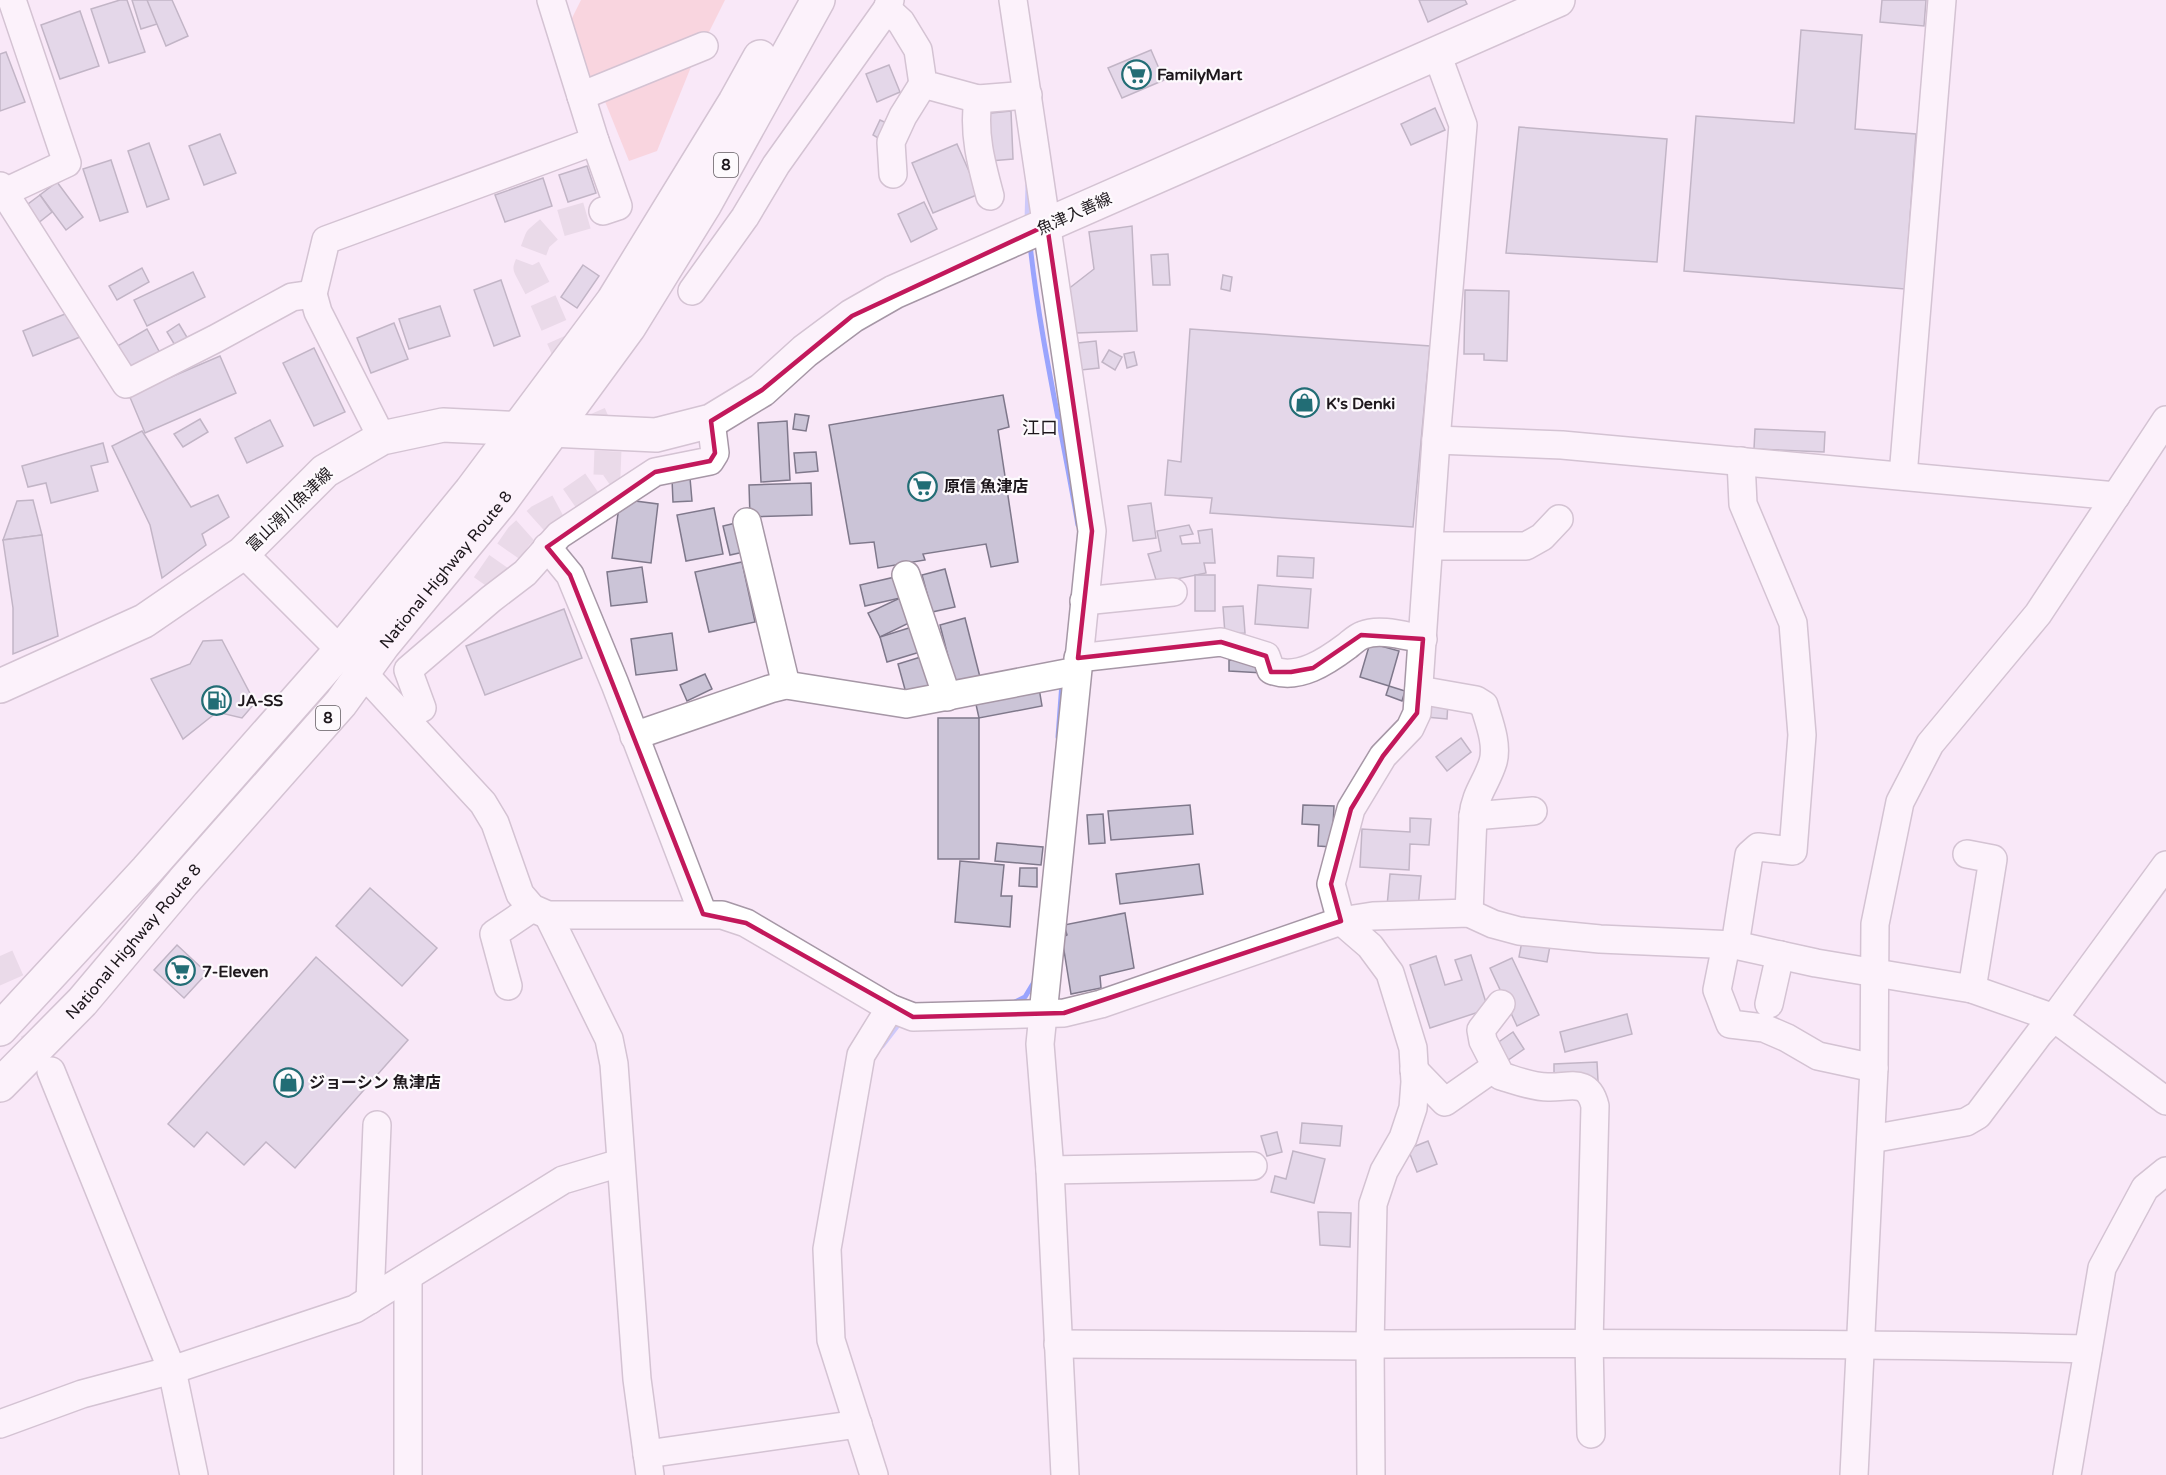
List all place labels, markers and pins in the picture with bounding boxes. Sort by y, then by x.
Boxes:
supermarket icon: FamilyMart [1120,58,1152,90]
place label: FamilyMart [1157,65,1243,85]
shop icon: K's Denki [1289,387,1321,419]
place label: K's Denki [1326,394,1395,414]
supermarket icon: 原信 魚津店 [907,470,939,502]
place label: 原信 魚津店 [944,477,1028,497]
fuel station icon: JA-SS [201,684,233,716]
place label: JA-SS [237,691,283,711]
supermarket icon: 7-Eleven [165,955,197,987]
place label: 7-Eleven [202,962,269,982]
shop icon: ジョーシン 魚津店 [272,1066,304,1098]
place label: ジョーシン 魚津店 [309,1073,441,1093]

